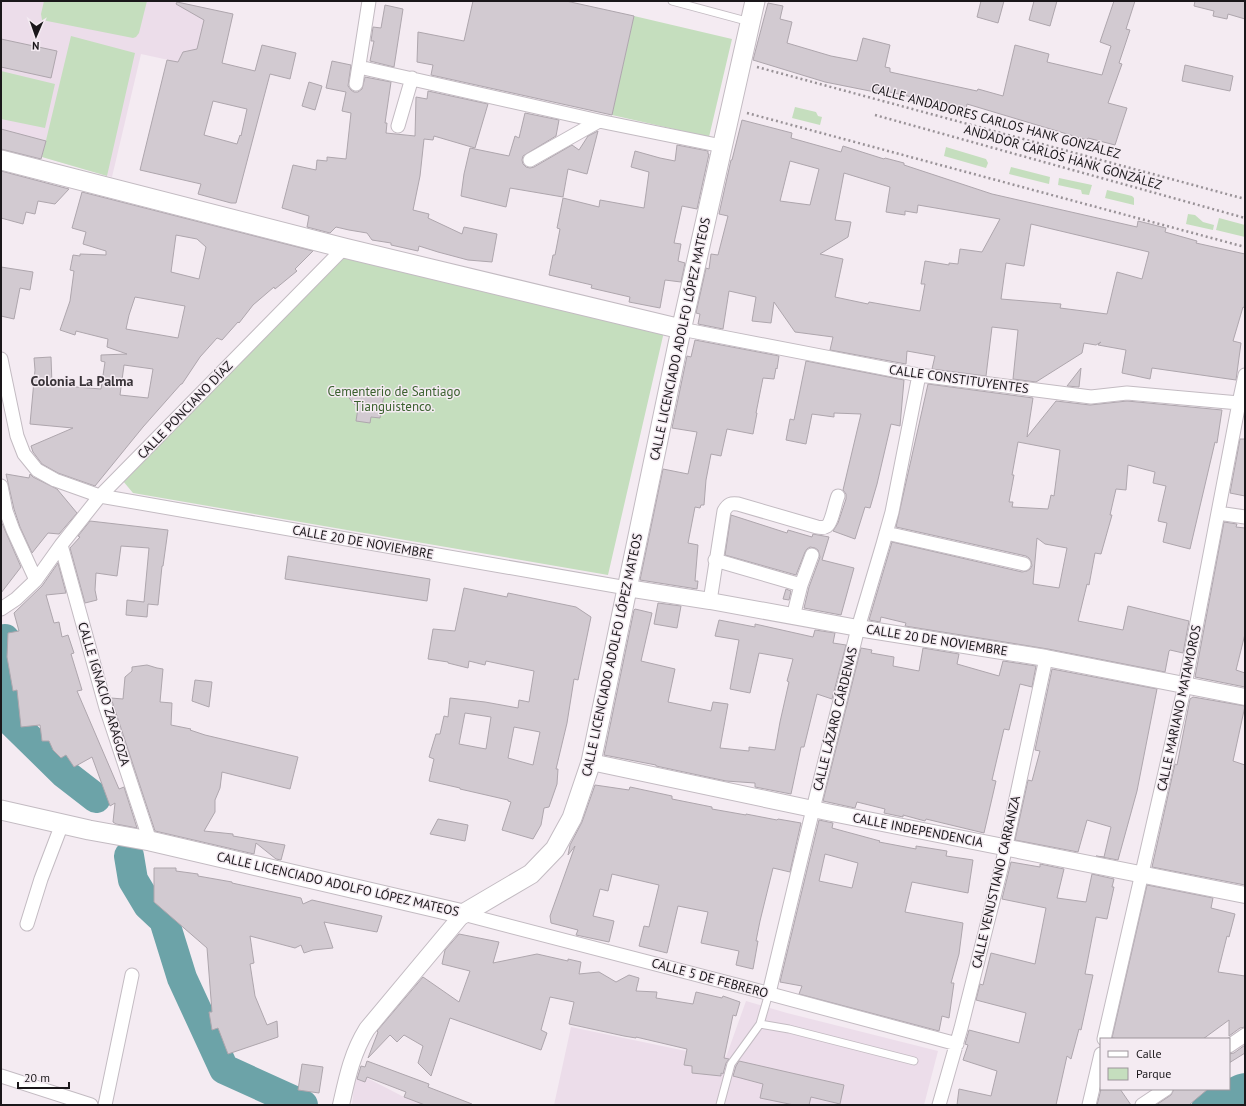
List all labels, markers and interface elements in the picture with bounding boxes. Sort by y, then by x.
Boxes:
north arrow [16,16,56,56]
text: N [32,39,40,53]
street label: CALLE ANDADORES CARLOS HANK GONZÁLEZ [870,80,1122,162]
street label: ANDADOR CARLOS HANK GONZÁLEZ [962,121,1164,193]
street label: CALLE LICENCIADO ADOLFO LÓPEZ MATEOS [646,216,714,462]
street label: CALLE PONCIANO DÍAZ [134,357,236,463]
street label: CALLE CONSTITUYENTES [888,361,1030,397]
district label: Colonia La Palma [31,372,134,390]
park label: Cementerio de Santiago Tianguistenco. [328,383,460,415]
street label: CALLE 20 DE NOVIEMBRE [291,521,435,563]
street label: CALLE LICENCIADO ADOLFO LÓPEZ MATEOS [578,532,646,778]
street label: CALLE IGNACIO ZARAGOZA [74,620,134,768]
street label: CALLE 20 DE NOVIEMBRE [865,620,1009,660]
street label: CALLE MARIANO MATAMOROS [1153,623,1205,793]
street label: CALLE LÁZARO CÁRDENAS [809,645,861,793]
street label: CALLE VENUSTIANO CARRANZA [968,794,1024,970]
street label: CALLE INDEPENDENCIA [851,809,985,851]
street label: CALLE LICENCIADO ADOLFO LÓPEZ MATEOS [215,848,461,920]
street label: CALLE 5 DE FEBRERO [650,954,770,1002]
legend [1100,1038,1230,1090]
text: Calle [1136,1046,1162,1061]
scale bar [18,1064,69,1090]
text: Parque [1136,1066,1171,1081]
text: 20 m [24,1070,50,1085]

